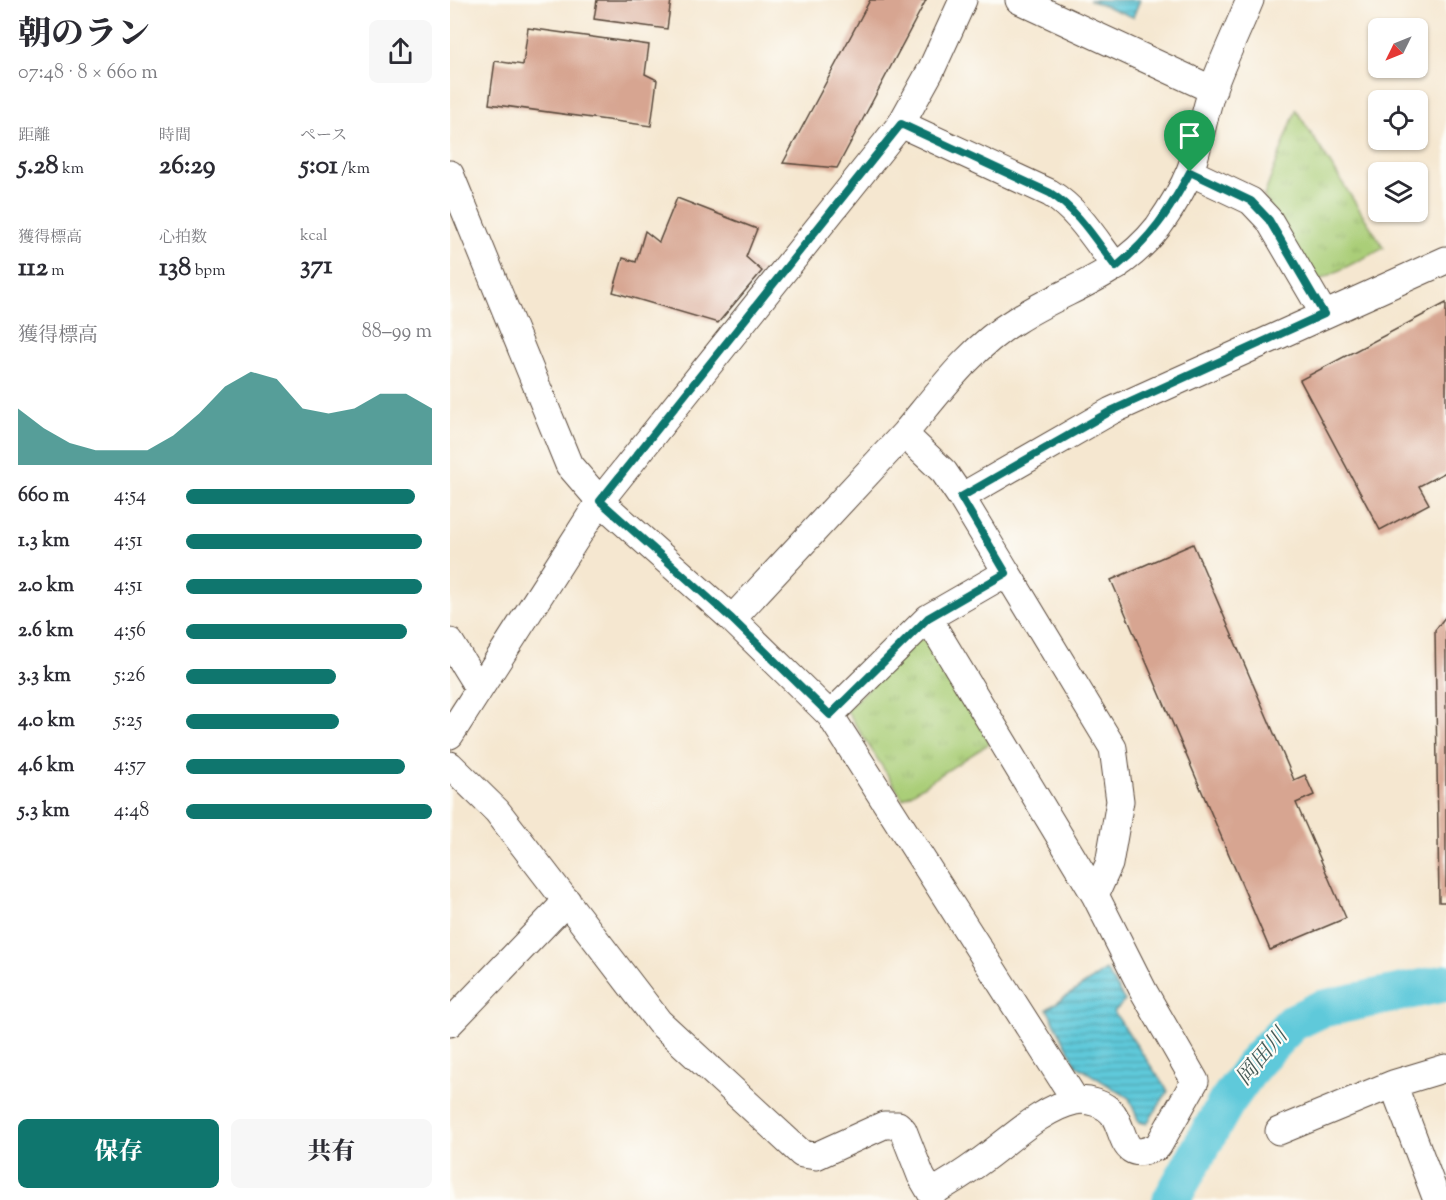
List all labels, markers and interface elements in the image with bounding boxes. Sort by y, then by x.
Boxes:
text: 朝のラン [18,12,150,60]
north arrow [1368,18,1428,78]
map controls [1368,18,1428,222]
button: share [369,20,432,83]
text: 07:48 · 8 × 660 m [18,59,158,88]
button: locate [1368,90,1428,150]
pin [1164,110,1215,172]
icon: arrive [1173,119,1206,152]
text: 距離 [18,125,50,148]
text: 時間 [159,125,191,148]
text: ペース [300,125,347,148]
text: 5.28 [18,148,59,185]
text: 26:29 [159,148,215,185]
text: 5:01 [300,148,338,185]
text: km [59,158,84,181]
text: /km [338,158,370,181]
button: layers [1368,162,1428,222]
text: kcal [300,225,328,248]
text: 獲得標高 [18,227,82,250]
text: 心拍数 [159,227,207,250]
text: 371 [300,248,332,285]
text: 112 [18,250,48,287]
text: 138 [159,250,191,287]
text: m [48,260,65,283]
text: bpm [191,260,225,283]
text: 88–99 m [362,318,432,347]
text: 獲得標高 [18,322,98,351]
text: 660 m [18,482,69,511]
text: 4:54 [114,482,146,511]
text: 1.3 km [18,527,70,556]
text: 4:51 [114,527,143,556]
text: 2.0 km [18,572,74,601]
text: 4:51 [114,572,143,601]
text: 2.6 km [18,617,74,646]
text: 4:56 [114,617,146,646]
text: 3.3 km [18,662,71,691]
text: 5:26 [114,662,145,691]
text: 4.0 km [18,707,75,736]
text: 5:25 [114,707,142,736]
text: 4.6 km [18,752,74,781]
text: 4:57 [114,752,146,781]
text: 5.3 km [18,797,70,826]
text: 4:48 [114,797,149,826]
water label: 岡田川 [1230,1021,1298,1094]
button: 保存 [18,1119,219,1188]
button: 共有 [231,1119,432,1188]

